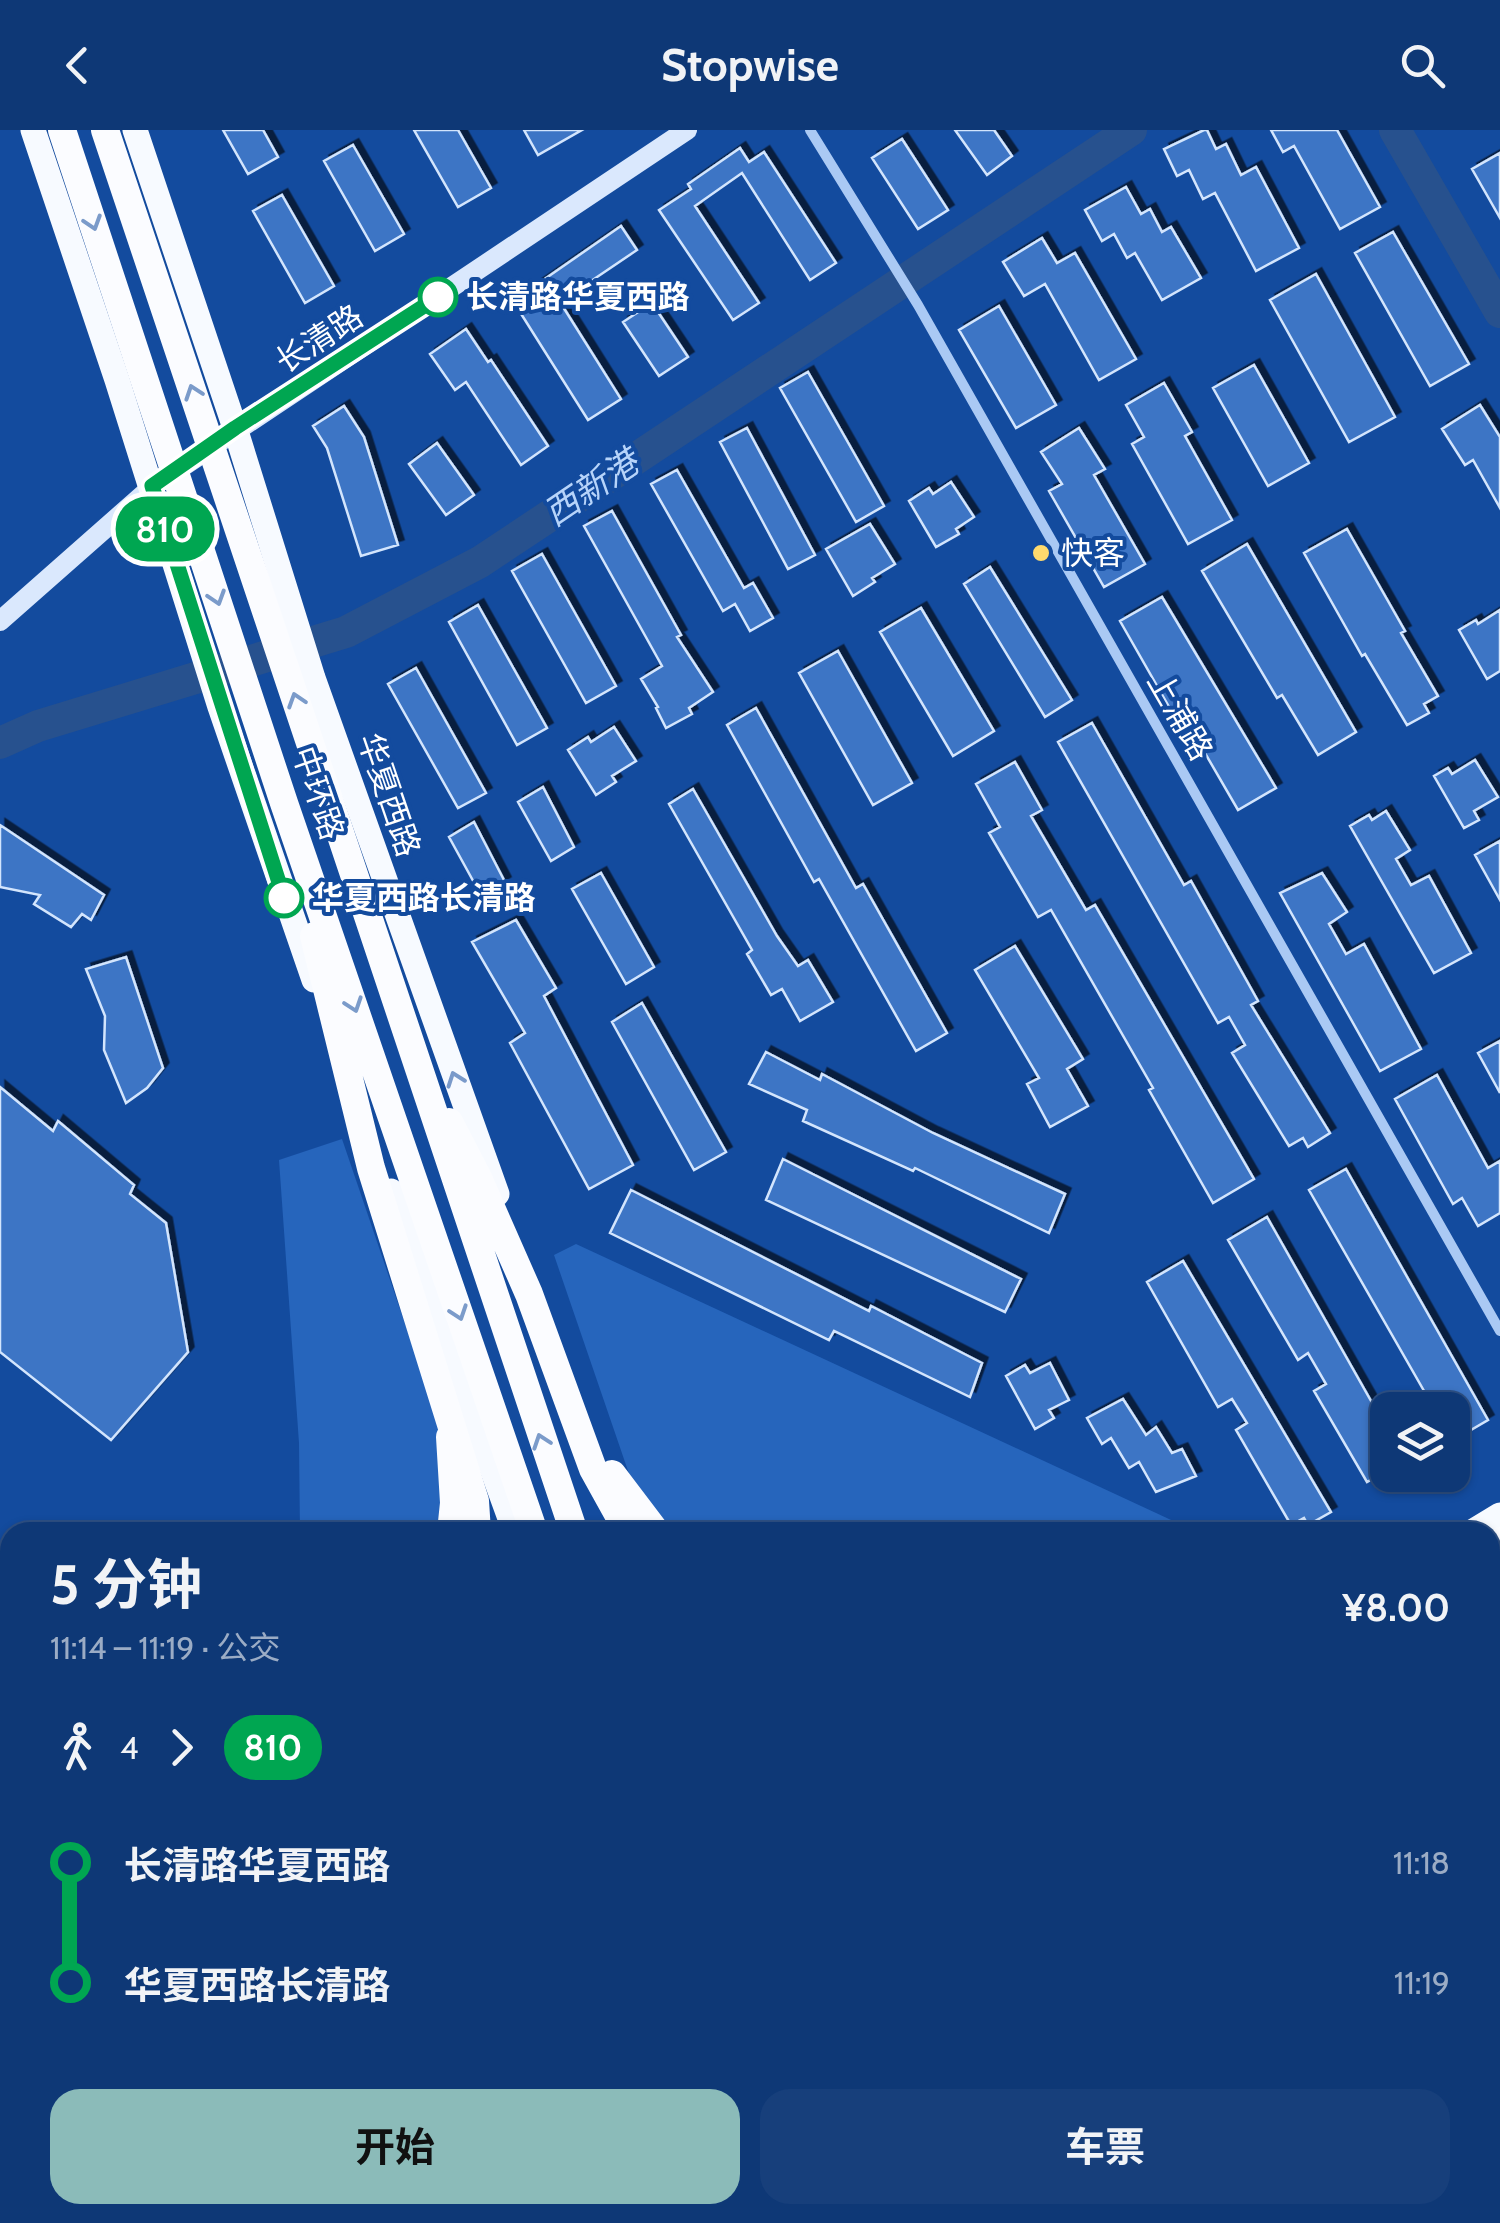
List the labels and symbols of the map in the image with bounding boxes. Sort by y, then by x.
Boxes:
one-way arrow [81,213,101,230]
place label: 长清路华夏西路 [466,277,690,316]
marker: 长清路华夏西路 [419,278,457,316]
street label: 长清路 [268,296,370,381]
one-way arrow [184,384,204,401]
water label: 西新港 [535,438,650,535]
line badge: 810 [108,496,222,562]
place label: 快客 [1061,533,1125,572]
marker: 快客 [1030,542,1052,564]
one-way arrow [205,588,225,605]
street label: 上浦路 [1140,664,1221,767]
one-way arrow [287,693,307,710]
street label: 华夏西路 [350,728,429,862]
street label: 中环路 [284,741,353,845]
place label: 华夏西路长清路 [312,878,536,917]
marker: 华夏西路长清路 [265,879,303,917]
one-way arrow [342,996,362,1013]
one-way arrow [446,1071,467,1088]
one-way arrow [447,1303,468,1320]
one-way arrow [533,1433,553,1450]

